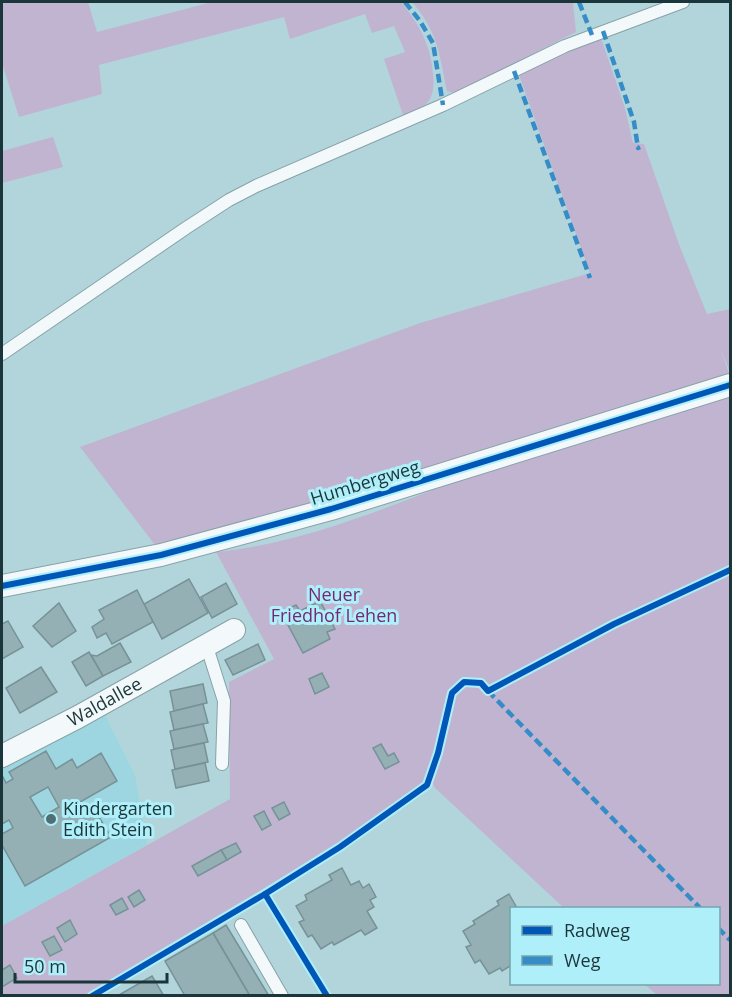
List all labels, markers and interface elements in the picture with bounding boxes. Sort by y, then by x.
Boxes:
street label: Humbergweg [307,454,422,510]
park label: Neuer Friedhof Lehen [271,582,397,627]
street label: Waldallee [63,671,146,731]
place label: Kindergarten Edith Stein [63,796,173,841]
marker: Kindergarten Edith Stein [44,812,58,826]
legend [510,907,720,985]
text: Radweg [564,918,630,942]
scale bar [15,946,166,984]
text: Weg [564,948,601,972]
text: 50 m [24,954,66,978]

